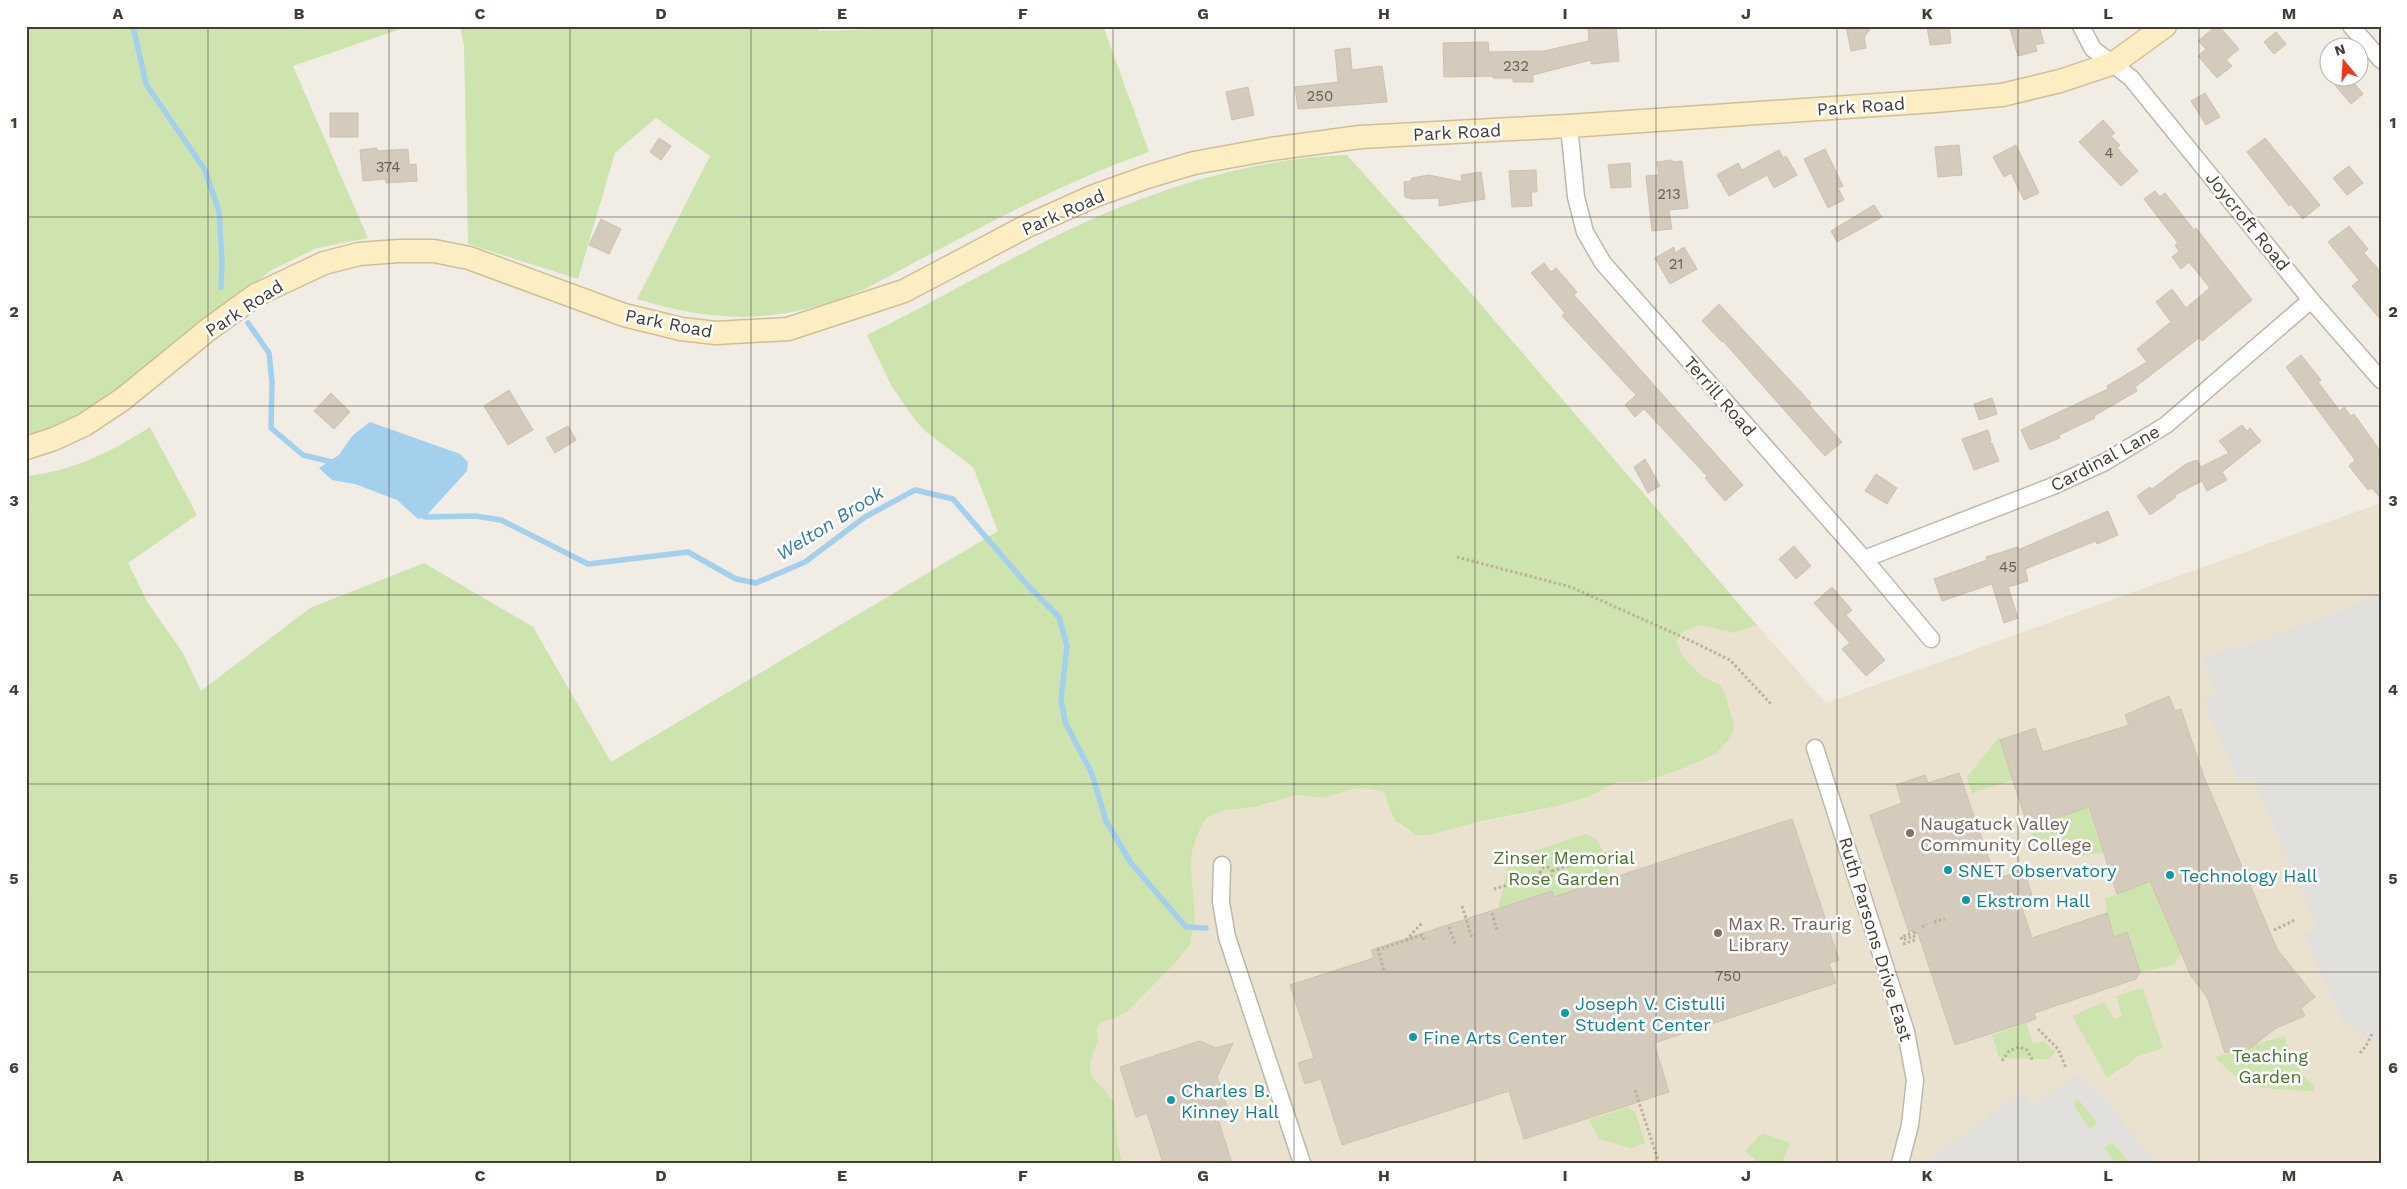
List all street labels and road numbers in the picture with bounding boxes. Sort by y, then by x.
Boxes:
street label: Park Road [1816,92,1906,120]
street label: Park Road [1412,119,1502,145]
street label: Joycroft Road [2202,167,2294,275]
street label: Park Road [1018,184,1108,240]
street label: Park Road [201,275,287,341]
street label: Park Road [624,304,714,342]
street label: Terrill Road [1680,352,1760,440]
street label: Cardinal Lane [2047,420,2163,496]
street label: Ruth Parsons Drive East [1835,834,1917,1044]

